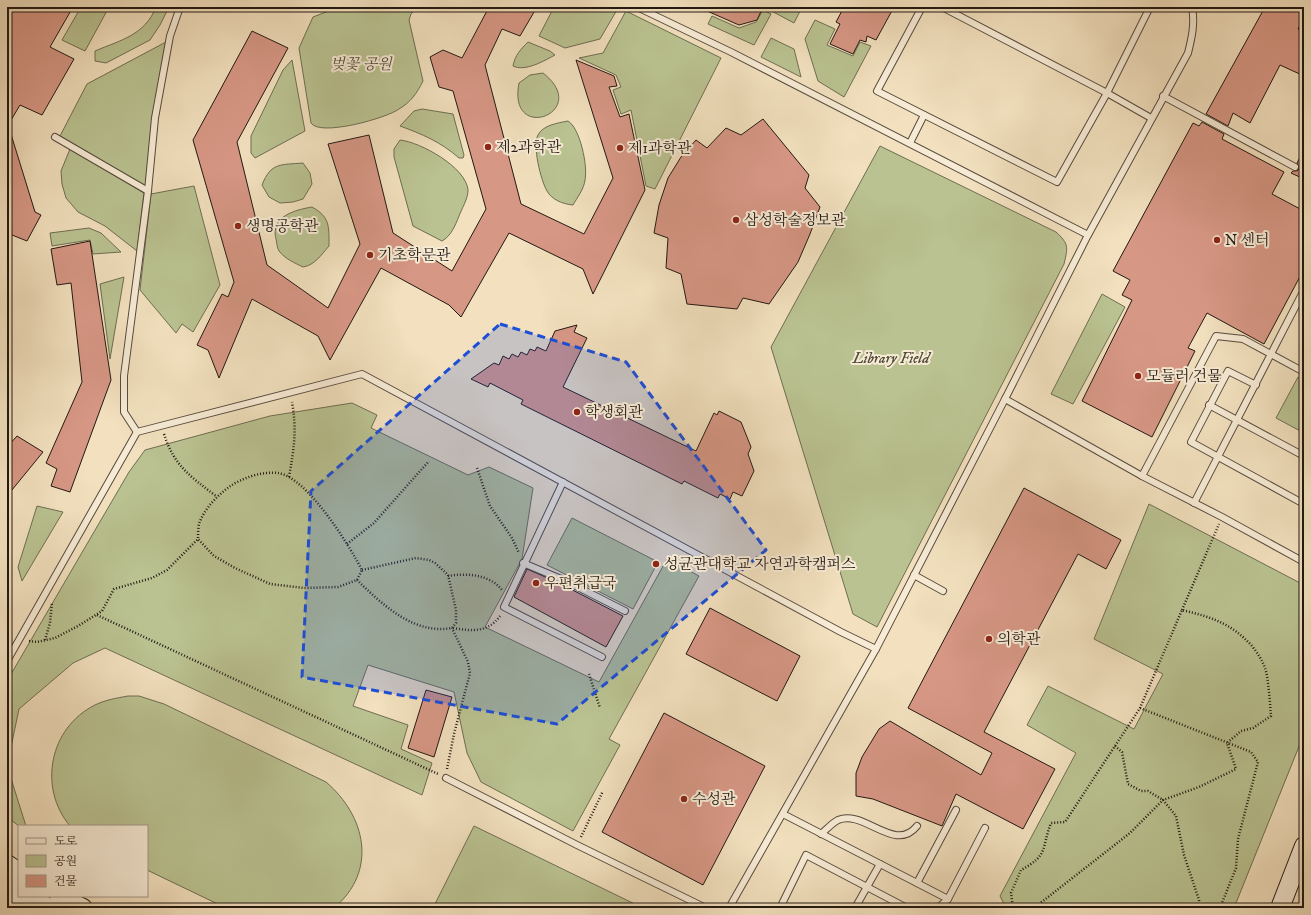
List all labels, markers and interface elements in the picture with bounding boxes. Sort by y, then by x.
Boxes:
park label: 벚꽃 공원 [330,55,393,74]
place label: 제2과학관 [496,138,562,157]
place label: 제1과학관 [628,139,692,158]
marker: 제2과학관 [483,142,493,152]
marker: 제1과학관 [615,143,625,153]
place label: 삼성학술정보관 [744,211,846,230]
marker: 삼성학술정보관 [731,215,741,225]
place label: 생명공학관 [246,217,319,236]
marker: 생명공학관 [233,221,243,231]
place label: N 센터 [1225,231,1270,250]
marker: N 센터 [1212,235,1222,245]
place label: 기초학문관 [378,246,451,265]
marker: 기초학문관 [365,250,375,260]
park label: Library Field [852,349,932,368]
place label: 모듈러 건물 [1146,367,1222,386]
marker: 모듈러 건물 [1133,371,1143,381]
place label: 학생회관 [585,403,643,422]
marker: 학생회관 [572,407,582,417]
place label: 성균관대학교 자연과학캠퍼스 [664,555,856,574]
marker: 성균관대학교 자연과학캠퍼스 [651,559,661,569]
place label: 우편취급국 [544,574,617,593]
marker: 우편취급국 [531,578,541,588]
place label: 의학관 [997,630,1041,649]
marker: 의학관 [984,634,994,644]
place label: 수성관 [692,790,736,809]
marker: 수성관 [679,794,689,804]
legend [18,825,148,897]
text: 도로 [54,834,78,849]
text: 공원 [54,854,77,869]
text: 건물 [54,874,78,889]

